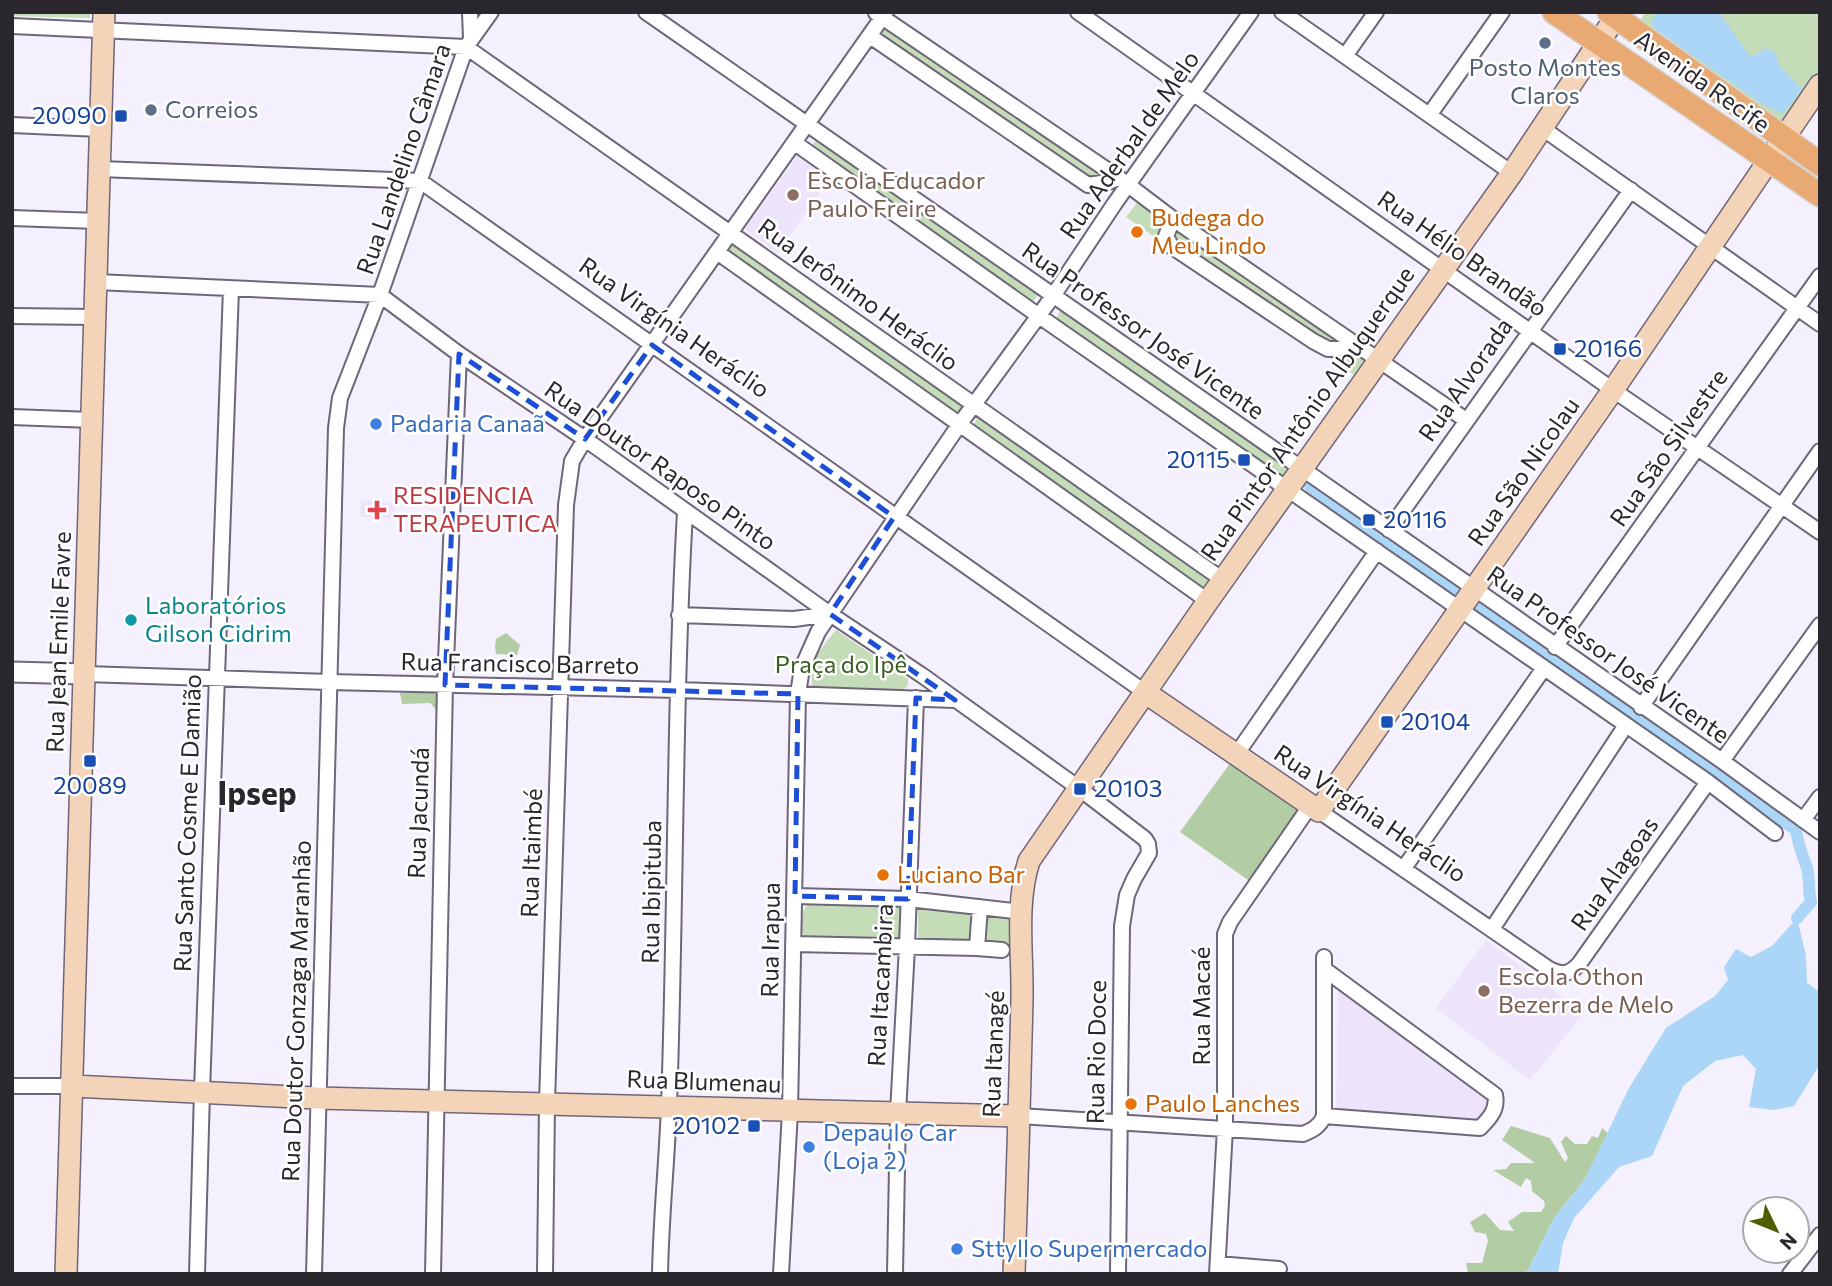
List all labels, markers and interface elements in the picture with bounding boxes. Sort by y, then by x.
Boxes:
street label: Avenida Recife [1630,23,1776,138]
marker: Posto Montes Claros [1537,35,1553,51]
street label: Rua Landelino Câmara [349,39,456,278]
street label: Rua Aderbal de Melo [1053,44,1205,244]
place label: Posto Montes Claros [1469,52,1621,109]
place label: Correios [165,94,258,123]
place label: 20090 [32,100,107,129]
marker: Correios [143,102,159,118]
marker: 20090 [113,108,129,124]
place label: Escola Educador Paulo Freire [807,165,986,222]
street label: Rua Hélio Brandão [1373,183,1553,322]
marker: Escola Educador Paulo Freire [785,187,801,203]
place label: Budega do Meu Lindo [1151,202,1266,259]
street label: Rua Jerônimo Heráclio [753,211,965,376]
marker: Budega do Meu Lindo [1129,224,1145,240]
street label: Rua Professor José Vicente [1017,235,1271,425]
street label: Rua Virgínia Heráclio [574,250,776,403]
street label: Rua Pintor Antônio Albuquerque [1194,260,1420,566]
street label: Rua Alvorada [1412,312,1518,446]
place label: 20166 [1574,333,1642,362]
marker: 20166 [1552,341,1568,357]
street label: Rua São Silvestre [1603,363,1733,531]
street label: Rua Doutor Raposo Pinto [540,374,782,556]
street label: Rua São Nicolau [1461,391,1585,551]
place label: Padaria Canaã [390,408,545,437]
marker: Padaria Canaã [368,416,384,432]
place label: 20115 [1167,444,1230,473]
marker: 20115 [1236,452,1252,468]
place label: RESIDENCIA TERAPEUTICA [393,480,557,537]
marker: RESIDENCIA TERAPEUTICA [367,500,387,520]
place label: 20116 [1383,504,1447,533]
marker: 20116 [1361,512,1377,528]
street label: Rua Jean Emile Favre [39,531,76,753]
street label: Rua Professor José Vicente [1482,559,1736,749]
place label: Laboratórios Gilson Cidrim [145,590,292,647]
marker: Laboratórios Gilson Cidrim [123,612,139,628]
street label: Rua Francisco Barreto [400,646,640,679]
park label: Praça do Ipê [775,649,907,678]
street label: Rua Santo Cosme E Damião [167,673,206,972]
place label: 20104 [1401,706,1470,735]
marker: 20104 [1379,714,1395,730]
street label: Rua Virgínia Heráclio [1269,738,1473,888]
street label: Rua Jacundá [401,747,434,879]
marker: 20089 [82,753,98,769]
place label: 20089 [53,770,127,799]
district label: Ipsep [217,772,297,812]
place label: 20103 [1094,773,1162,802]
marker: 20103 [1072,781,1088,797]
street label: Rua Itaimbé [514,788,547,918]
street label: Rua Alagoas [1564,811,1664,936]
street label: Rua Ibipituba [635,820,666,964]
street label: Rua Doutor Gonzaga Maranhão [275,840,316,1182]
place label: Luciano Bar [897,859,1025,888]
marker: Luciano Bar [875,867,891,883]
street label: Rua Irapua [754,882,785,998]
street label: Rua Itacambira [861,903,898,1067]
street label: Rua Macaé [1186,947,1215,1065]
place label: Escola Othon Bezerra de Melo [1498,961,1674,1018]
street label: Rua Rio Doce [1080,980,1111,1124]
marker: Escola Othon Bezerra de Melo [1476,983,1492,999]
street label: Rua Itanagé [976,990,1009,1118]
street label: Rua Blumenau [626,1063,782,1098]
place label: Paulo Lanches [1145,1088,1300,1117]
marker: Paulo Lanches [1123,1096,1139,1112]
place label: 20102 [672,1110,740,1139]
place label: Depaulo Car (Loja 2) [823,1117,958,1174]
marker: 20102 [746,1118,762,1134]
marker: Depaulo Car (Loja 2) [801,1139,817,1155]
north arrow [1741,1195,1811,1265]
text: N [1776,1229,1802,1255]
place label: Sttyllo Supermercado [971,1233,1207,1262]
marker: Sttyllo Supermercado [949,1241,965,1257]

